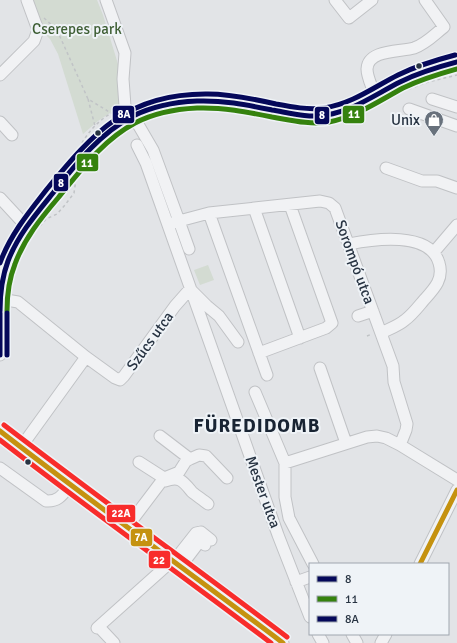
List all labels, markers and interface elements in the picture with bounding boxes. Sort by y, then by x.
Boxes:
park label: Cserepes park [32,20,122,38]
unlabelled marker [414,61,424,71]
line badge: 8A [112,105,135,124]
line badge: 11 [342,105,365,124]
line badge: 8 [314,106,330,125]
text: 8A [118,108,130,121]
text: 11 [348,108,360,121]
text: 8 [319,109,325,122]
shop icon: Unix [423,109,445,137]
place label: Unix [391,111,420,129]
unlabelled marker [93,128,103,138]
line badge: 11 [76,153,99,172]
text: 11 [81,157,93,170]
line badge: 8 [53,173,69,192]
text: 8 [58,177,64,190]
street label: Sorompó utca [331,217,379,307]
street label: Szűcs utca [123,308,177,374]
district label: FÜREDIDOMB [193,414,321,438]
street label: Mester utca [242,453,284,531]
unlabelled marker [23,457,33,467]
line badge: 22A [106,504,136,523]
text: 22A [112,507,130,520]
line badge: 7A [130,528,153,547]
text: 7A [135,531,147,544]
line badge: 22 [148,550,171,569]
text: 22 [153,554,165,567]
legend [309,563,449,635]
text: 8 [345,572,351,587]
text: 11 [345,592,358,607]
text: 8A [345,612,359,627]

